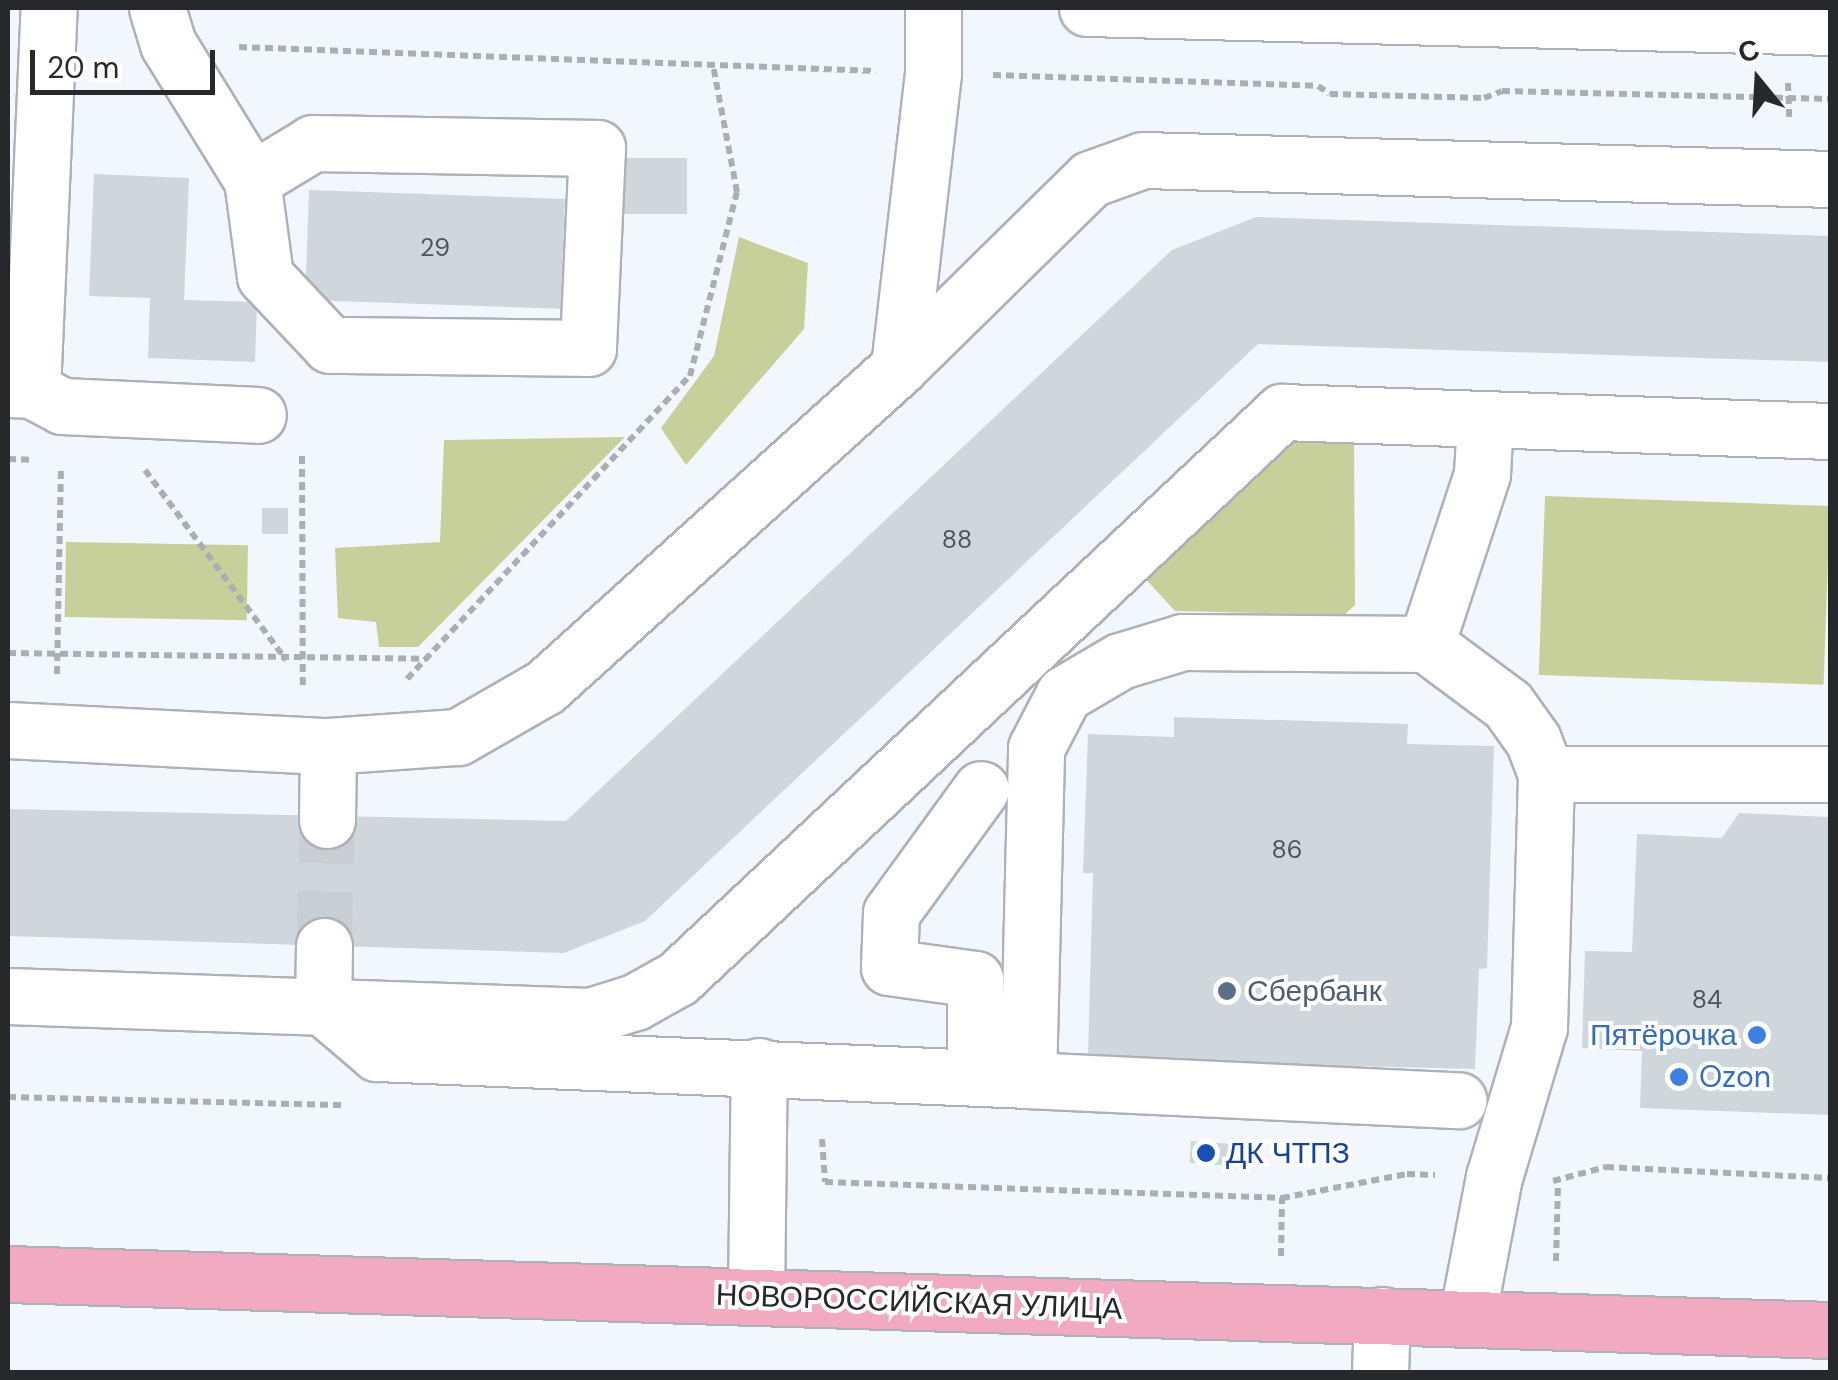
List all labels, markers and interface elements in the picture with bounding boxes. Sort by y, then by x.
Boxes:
scale bar [35,30,220,92]
north arrow [1708,30,1808,130]
text: С [1733,30,1764,72]
text: 20 m [47,48,119,87]
house number: 29 [420,233,450,263]
house number: 88 [942,525,972,555]
house number: 86 [1272,835,1302,865]
place label: Сбербанк [1247,973,1382,1009]
marker: Сбербанк [1216,980,1238,1002]
house number: 84 [1692,985,1722,1015]
place label: Пятёрочка [1590,1017,1737,1053]
marker: Пятёрочка [1746,1024,1768,1046]
place label: Ozon [1699,1059,1771,1095]
marker: Ozon [1668,1066,1690,1088]
place label: ДК ЧТПЗ [1226,1135,1350,1171]
marker: ДК ЧТПЗ [1195,1142,1217,1164]
street label: НОВОРОССИЙСКАЯ УЛИЦА [715,1277,1123,1327]

